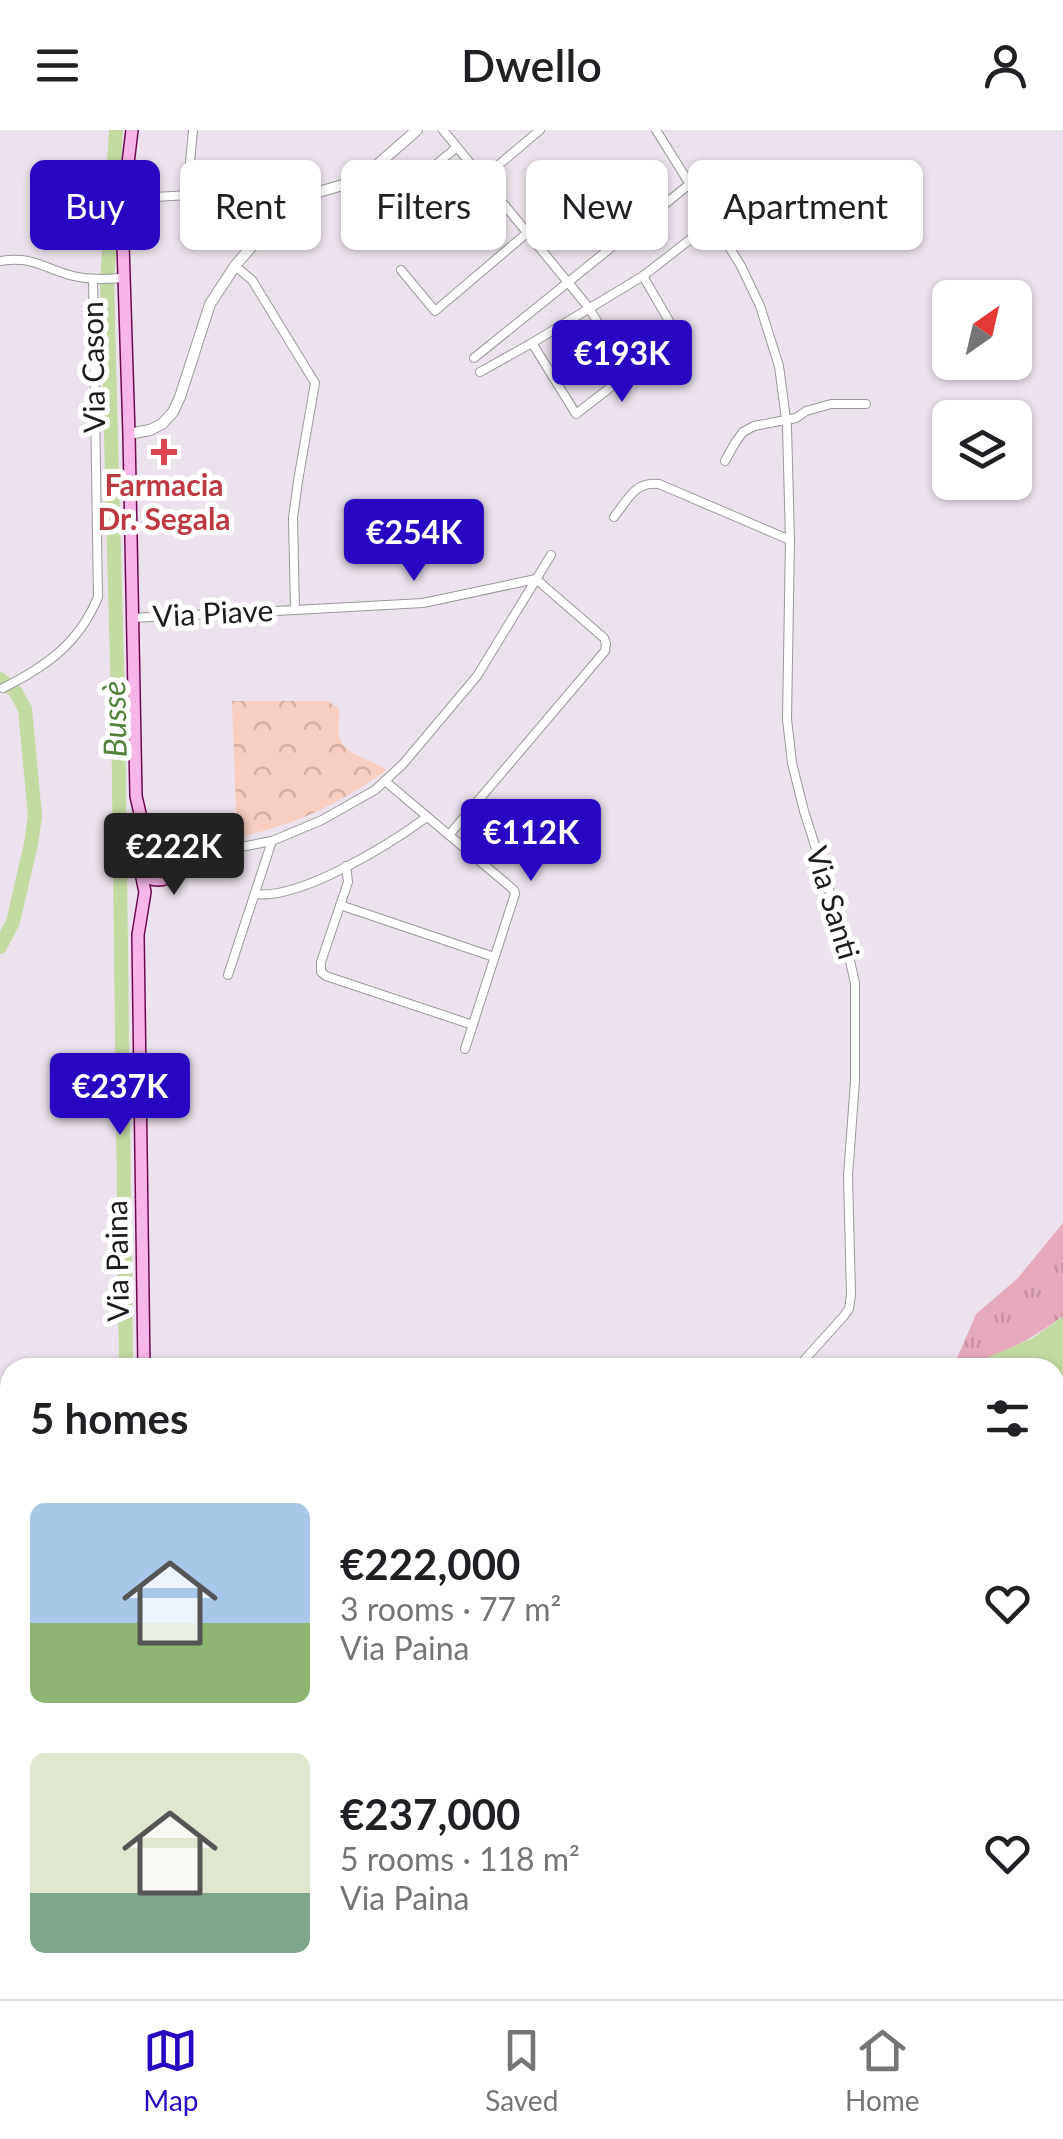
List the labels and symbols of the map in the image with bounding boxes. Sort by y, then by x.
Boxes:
north arrow [932,280,1032,380]
street label: Via Cason [73,301,111,433]
pin: €193K [552,320,692,405]
marker: Farmacia Dr. Segala [153,441,175,463]
place label: Farmacia Dr. Segala [97,466,231,536]
pin: €254K [344,499,484,584]
street label: Via Piave [152,591,274,633]
water label: Bussè [93,680,134,758]
pin: €112K [461,799,601,884]
pin: €222K [104,813,244,898]
street label: Via Santi [800,842,868,963]
pin: €237K [50,1053,190,1138]
street label: Via Paina [97,1200,135,1322]

